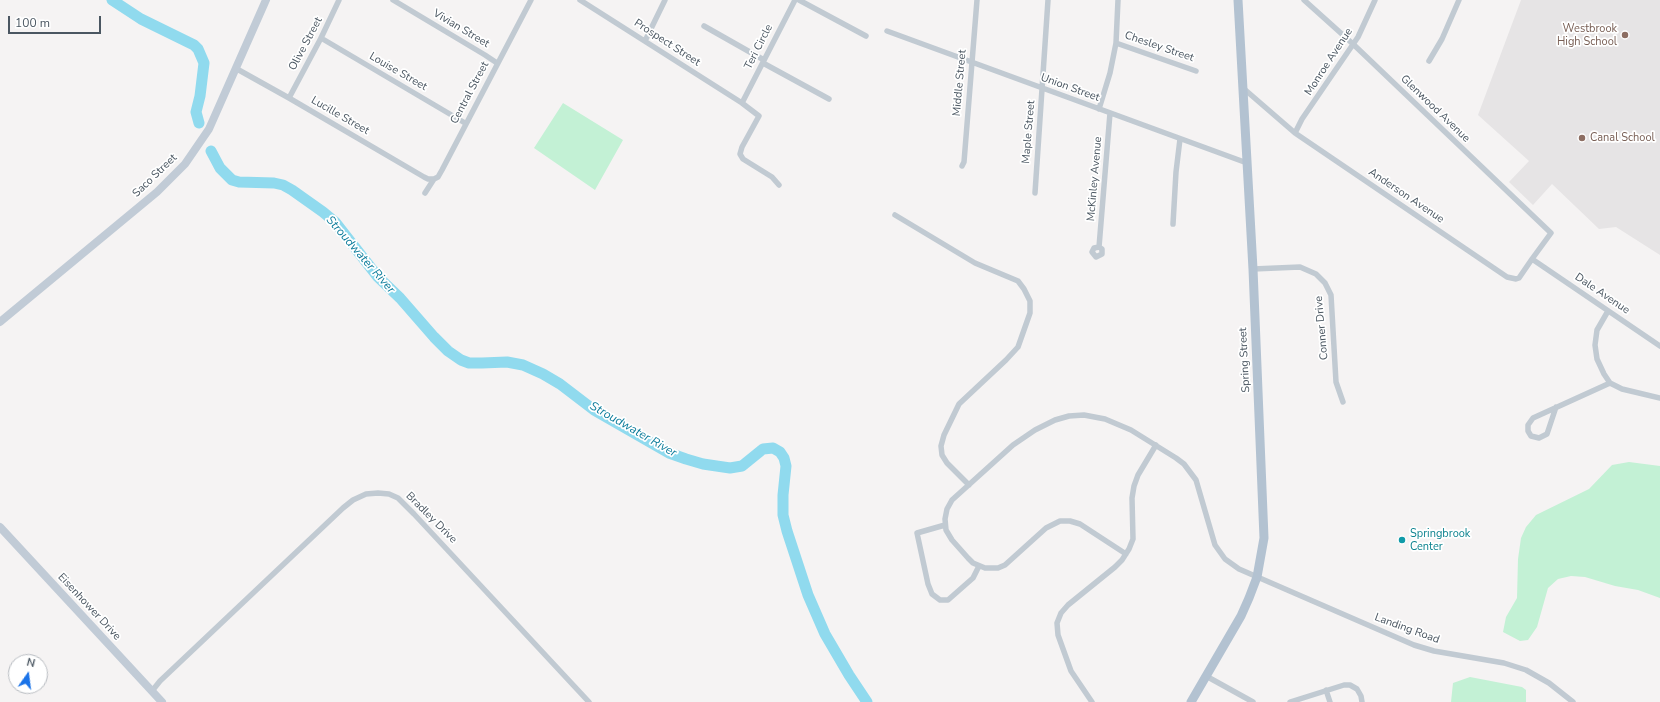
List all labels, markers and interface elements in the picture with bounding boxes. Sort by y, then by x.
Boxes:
street label: Vivian Street [430,7,492,51]
scale bar [10,8,103,34]
text: 100 m [15,15,50,31]
street label: Olive Street [286,15,326,73]
street label: Prospect Street [631,17,703,69]
street label: Teri Circle [742,22,776,72]
place label: Westbrook High School [1557,22,1617,48]
street label: Monroe Avenue [1302,26,1356,98]
street label: Chesley Street [1123,29,1195,65]
marker: Westbrook High School [1620,30,1630,40]
street label: Middle Street [951,49,969,117]
street label: Louise Street [367,50,429,94]
street label: Central Street [448,60,492,126]
street label: Union Street [1039,71,1101,105]
street label: Glenwood Avenue [1398,73,1472,145]
street label: Lucille Street [309,94,371,138]
street label: Maple Street [1020,100,1038,164]
place label: Canal School [1590,131,1655,145]
marker: Canal School [1577,133,1587,143]
street label: McKinley Avenue [1085,136,1105,222]
street label: Saco Street [130,152,180,200]
street label: Anderson Avenue [1366,166,1446,226]
water label: Stroudwater River [322,213,398,297]
street label: Dale Avenue [1572,271,1632,317]
street label: Conner Drive [1313,295,1331,361]
street label: Spring Street [1237,327,1253,393]
water label: Stroudwater River [587,399,679,461]
street label: Bradley Drive [403,490,459,546]
place label: Springbrook Center [1410,527,1470,553]
marker: Springbrook Center [1397,535,1407,545]
street label: Eisenhower Drive [55,571,123,643]
street label: Landing Road [1373,611,1441,647]
north arrow [8,654,48,694]
text: N [25,655,37,671]

